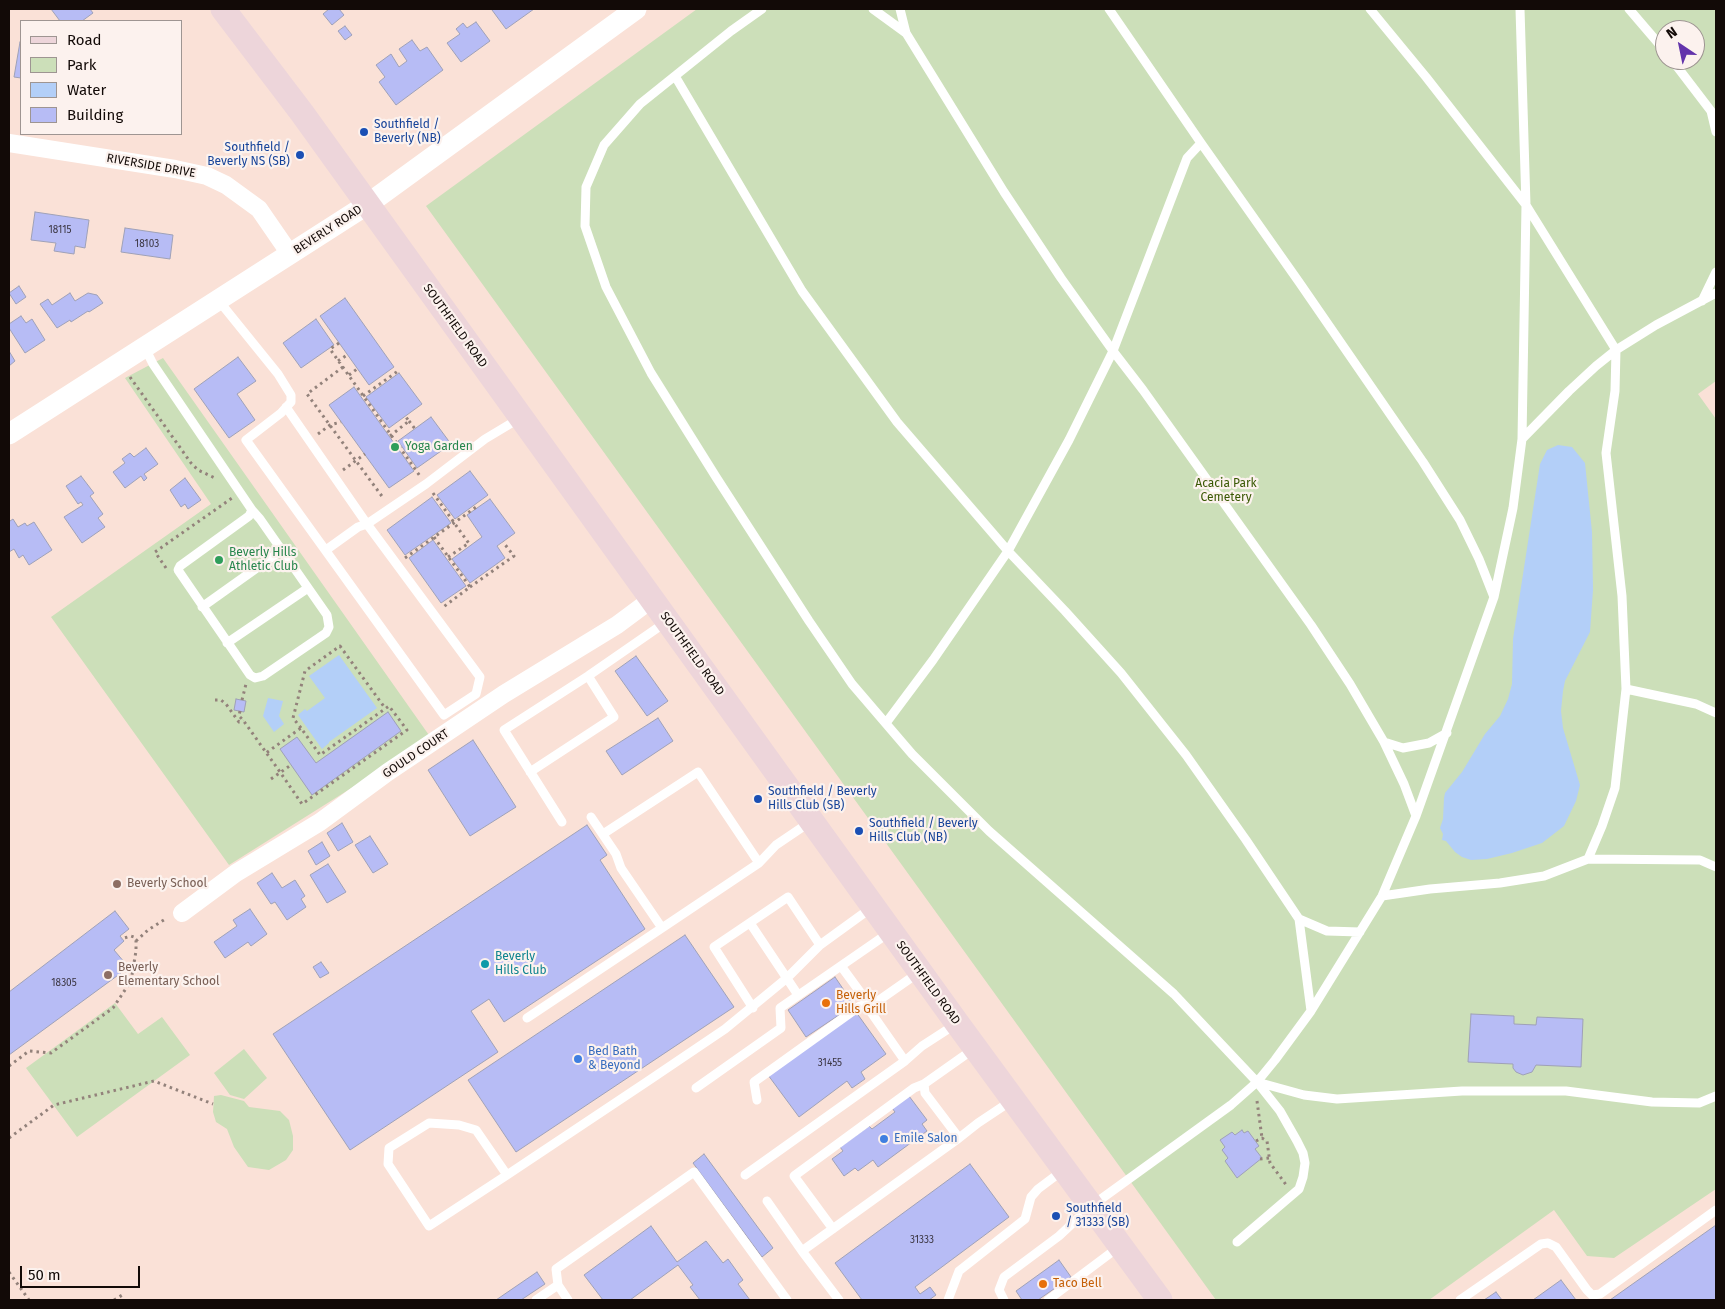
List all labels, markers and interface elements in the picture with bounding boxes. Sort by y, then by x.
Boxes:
legend [20,20,182,135]
north arrow [1655,20,1705,70]
text: N [1663,23,1680,43]
text: Road [67,31,102,49]
text: Park [67,56,97,74]
text: Water [67,81,106,99]
text: Building [67,106,123,124]
place label: Southfield / Beverly (NB) [374,118,441,146]
marker: Southfield / Beverly (NB) [358,126,370,138]
place label: Southfield / Beverly NS (SB) [207,141,290,169]
marker: Southfield / Beverly NS (SB) [294,149,306,161]
street label: RIVERSIDE DRIVE [105,151,197,181]
street label: BEVERLY ROAD [291,203,365,257]
house number: 18115 [48,224,72,236]
house number: 18103 [135,238,159,250]
street label: SOUTHFIELD ROAD [420,281,490,371]
place label: Yoga Garden [405,440,473,454]
marker: Yoga Garden [389,441,401,453]
park label: Acacia Park Cemetery [1195,477,1257,505]
place label: Beverly Hills Athletic Club [229,546,298,574]
marker: Beverly Hills Athletic Club [213,554,225,566]
street label: SOUTHFIELD ROAD [657,609,727,699]
street label: GOULD COURT [380,727,452,781]
place label: Southfield / Beverly Hills Club (SB) [768,785,877,813]
marker: Southfield / Beverly Hills Club (SB) [752,793,764,805]
place label: Southfield / Beverly Hills Club (NB) [869,817,978,845]
marker: Southfield / Beverly Hills Club (NB) [853,825,865,837]
place label: Beverly School [127,877,207,891]
marker: Beverly School [111,878,123,890]
street label: SOUTHFIELD ROAD [893,938,963,1028]
place label: Beverly Hills Club [495,950,547,978]
marker: Beverly Hills Club [479,958,491,970]
place label: Beverly Elementary School [118,961,220,989]
marker: Beverly Elementary School [102,969,114,981]
house number: 18305 [51,977,77,989]
place label: Beverly Hills Grill [836,989,886,1017]
marker: Beverly Hills Grill [820,997,832,1009]
place label: Bed Bath & Beyond [588,1045,641,1073]
marker: Bed Bath & Beyond [572,1053,584,1065]
house number: 31455 [818,1057,842,1069]
place label: Emile Salon [894,1132,958,1146]
marker: Emile Salon [878,1133,890,1145]
place label: Southfield / 31333 (SB) [1066,1202,1129,1230]
marker: Southfield / 31333 (SB) [1050,1210,1062,1222]
house number: 31333 [910,1234,934,1246]
scale bar [22,1256,142,1288]
text: 50 m [28,1266,61,1284]
place label: Taco Bell [1053,1277,1102,1291]
marker: Taco Bell [1037,1278,1049,1290]

